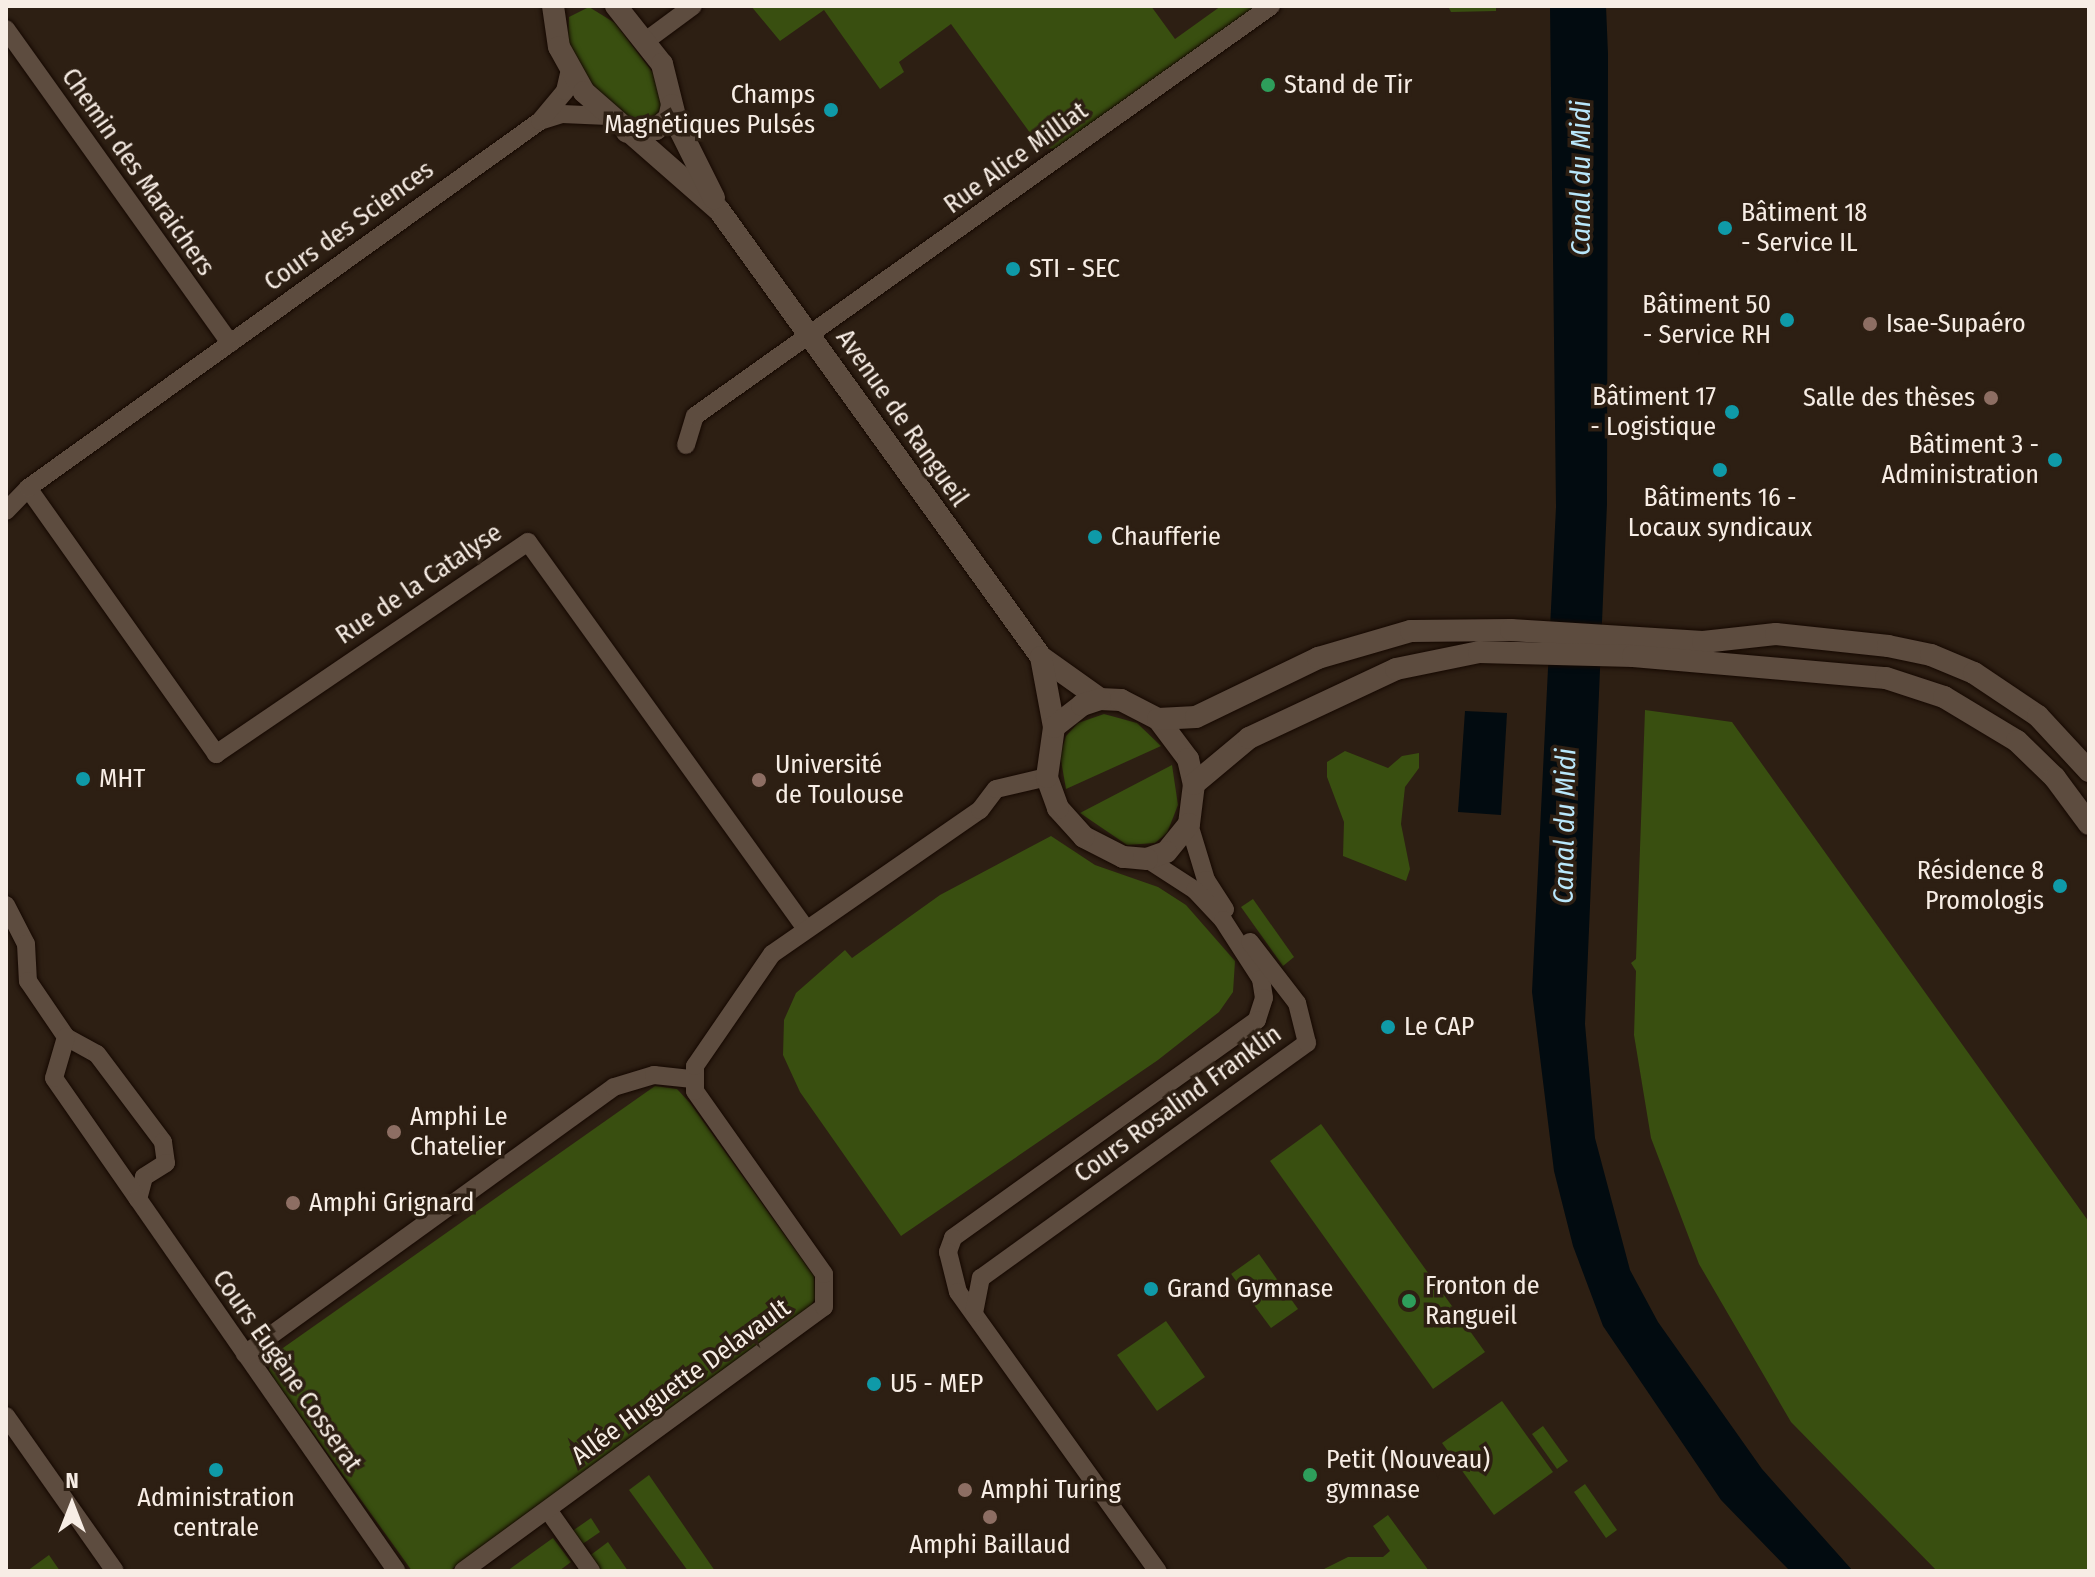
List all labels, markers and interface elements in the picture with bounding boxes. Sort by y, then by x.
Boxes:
street label: Chemin des Maraichers [55,62,221,282]
place label: Stand de Tir [1284,69,1412,101]
marker: Stand de Tir [1259,76,1277,94]
place label: Champs Magnétiques Pulsés [604,79,815,140]
street label: Rue Alice Milliat [938,95,1094,221]
water label: Canal du Midi [1564,100,1598,256]
marker: Champs Magnétiques Pulsés [822,101,840,119]
street label: Cours des Sciences [258,154,440,298]
place label: Bâtiment 18 - Service IL [1741,197,1867,258]
marker: Bâtiment 18 - Service IL [1716,219,1734,237]
place label: STI - SEC [1029,253,1120,285]
marker: STI - SEC [1004,260,1022,278]
place label: Bâtiment 50 - Service RH [1642,289,1771,350]
place label: Isae-Supaéro [1886,308,2026,340]
marker: Bâtiment 50 - Service RH [1778,311,1796,329]
marker: Isae-Supaéro [1861,315,1879,333]
street label: Avenue de Rangueil [829,323,975,513]
place label: Bâtiment 17 - Logistique [1590,381,1716,442]
place label: Salle des thèses [1803,382,1975,414]
marker: Salle des thèses [1982,389,2000,407]
marker: Bâtiment 17 - Logistique [1723,403,1741,421]
place label: Bâtiment 3 - Administration [1882,429,2039,490]
marker: Bâtiment 3 - Administration [2046,451,2064,469]
marker: Bâtiments 16 - Locaux syndicaux [1711,461,1729,479]
place label: Bâtiments 16 - Locaux syndicaux [1628,482,1812,544]
street label: Rue de la Catalyse [330,517,508,651]
place label: Chaufferie [1111,521,1221,553]
marker: Chaufferie [1086,528,1104,546]
water label: Canal du Midi [1547,748,1583,904]
place label: Université de Toulouse [775,749,904,810]
place label: MHT [99,763,145,795]
marker: MHT [74,770,92,788]
marker: Université de Toulouse [750,771,768,789]
place label: Résidence 8 Promologis [1917,855,2044,916]
marker: Résidence 8 Promologis [2051,877,2069,895]
place label: Le CAP [1404,1011,1474,1043]
street label: Cours Rosalind Franklin [1068,1018,1288,1190]
marker: Le CAP [1379,1018,1397,1036]
place label: Amphi Le Chatelier [410,1101,508,1162]
marker: Amphi Le Chatelier [385,1123,403,1141]
place label: Amphi Grignard [309,1187,474,1219]
marker: Amphi Grignard [284,1194,302,1212]
street label: Cours Eugène Cosserat [206,1264,368,1478]
place label: Fronton de Rangueil [1425,1270,1540,1332]
place label: Grand Gymnase [1167,1273,1333,1305]
marker: Grand Gymnase [1142,1280,1160,1298]
street label: Allée Huguette Delavault [566,1292,796,1472]
marker: Fronton de Rangueil [1400,1292,1418,1310]
place label: U5 - MEP [890,1368,983,1400]
marker: U5 - MEP [865,1375,883,1393]
place label: Petit (Nouveau) gymnase [1326,1444,1490,1506]
marker: Administration centrale [207,1461,225,1479]
north arrow [32,1465,112,1545]
marker: Petit (Nouveau) gymnase [1301,1466,1319,1484]
text: N [65,1467,79,1494]
place label: Amphi Turing [981,1474,1121,1506]
marker: Amphi Turing [956,1481,974,1499]
place label: Administration centrale [137,1482,295,1544]
marker: Amphi Baillaud [981,1508,999,1526]
place label: Amphi Baillaud [909,1529,1071,1561]

